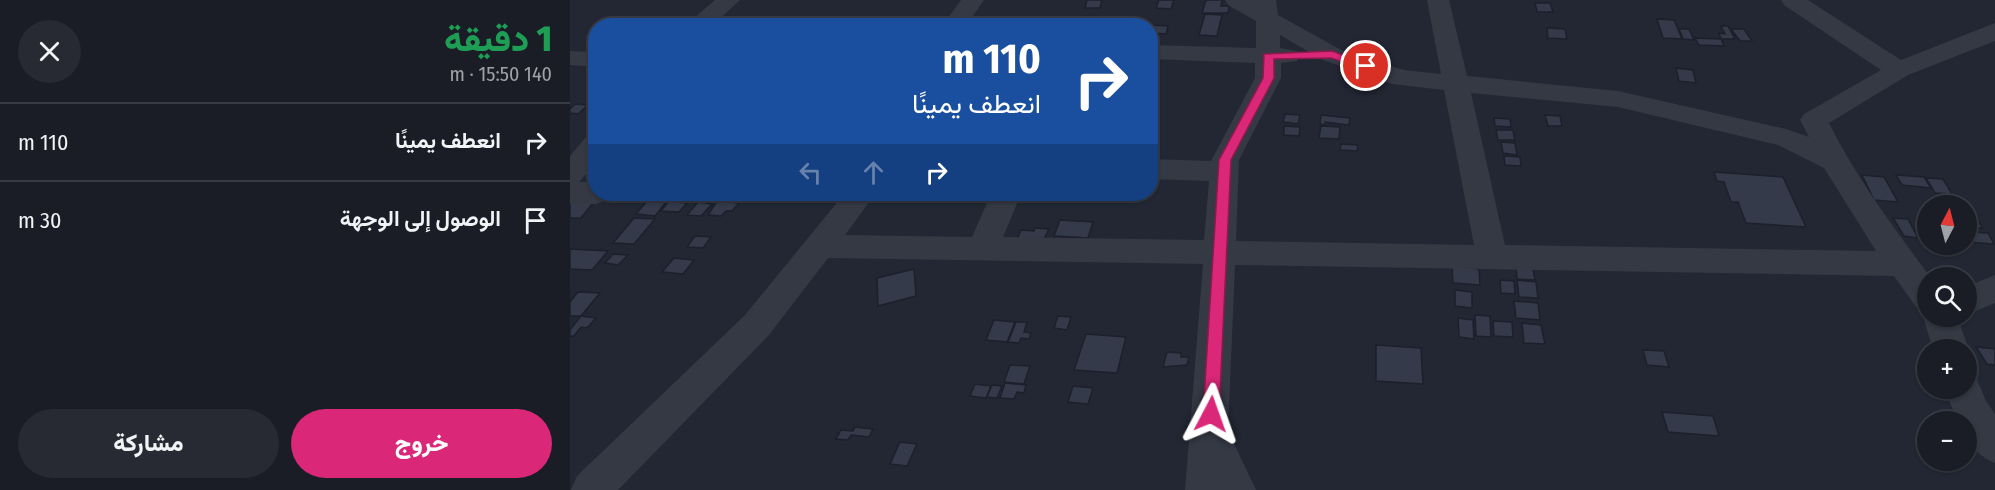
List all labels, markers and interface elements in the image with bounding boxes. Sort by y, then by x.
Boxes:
text: 1 دقيقة [444,17,552,61]
button: close [18,20,81,83]
text: 110 m [942,34,1041,84]
pin [1340,40,1391,91]
icon: right [1062,42,1140,120]
icon: arrive [1349,49,1382,82]
text: 140 m · 15:50 [449,62,552,86]
text: انعطف يمينًا [912,88,1041,120]
icon: right [519,126,552,159]
text: انعطف يمينًا [395,127,501,154]
text: 110 m [18,129,68,156]
icon: left [794,156,827,189]
icon: ahead [857,156,890,189]
icon: right [920,156,953,189]
north arrow [1917,195,1977,255]
map controls [1917,195,1977,471]
icon: arrive [519,204,552,237]
text: الوصول إلى الوجهة [340,205,501,232]
text: 30 m [18,207,61,234]
button: search [1917,267,1977,327]
button: + [1917,339,1977,399]
position arrow [1179,382,1243,446]
button: مشاركة [18,409,279,478]
button: خروج [291,409,552,478]
button: − [1917,411,1977,471]

